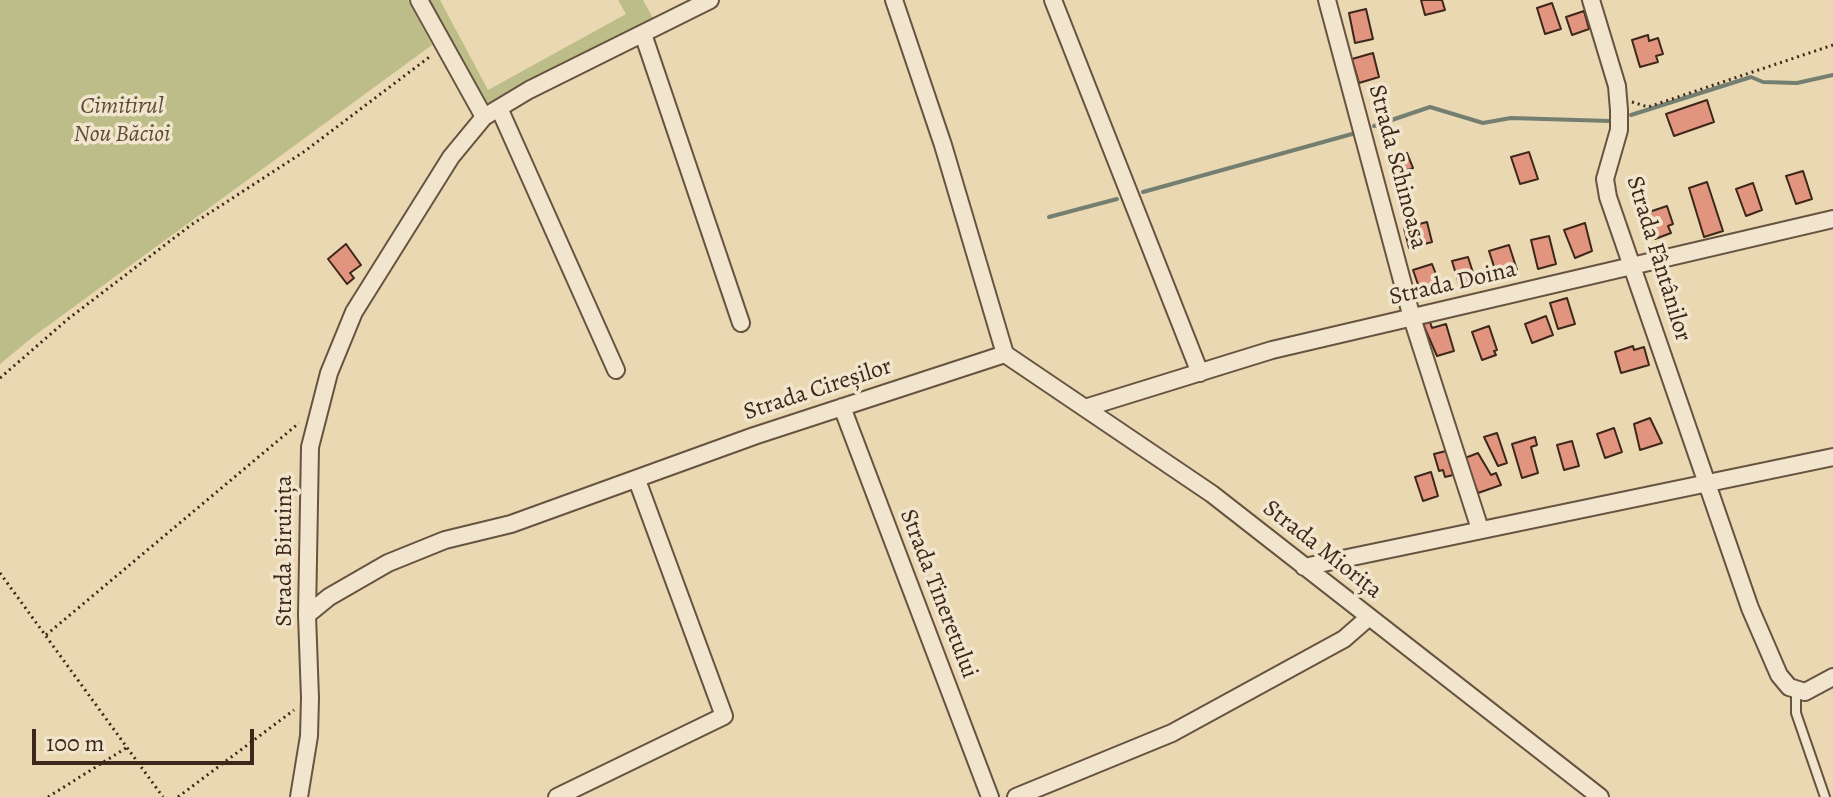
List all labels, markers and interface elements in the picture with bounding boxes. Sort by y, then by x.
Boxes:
street label: Strada Schinoasa [1361,82,1433,252]
park label: Cimitirul Nou Băcioi [74,93,170,149]
street label: Strada Fântânilor [1619,173,1697,345]
street label: Strada Doina [1387,255,1519,313]
street label: Strada Cireșilor [740,353,896,427]
street label: Strada Biruința [271,475,299,627]
street label: Strada Miorița [1257,494,1387,606]
street label: Strada Tineretului [893,505,983,683]
scale bar [36,713,258,763]
text: 100 m [46,727,105,759]

